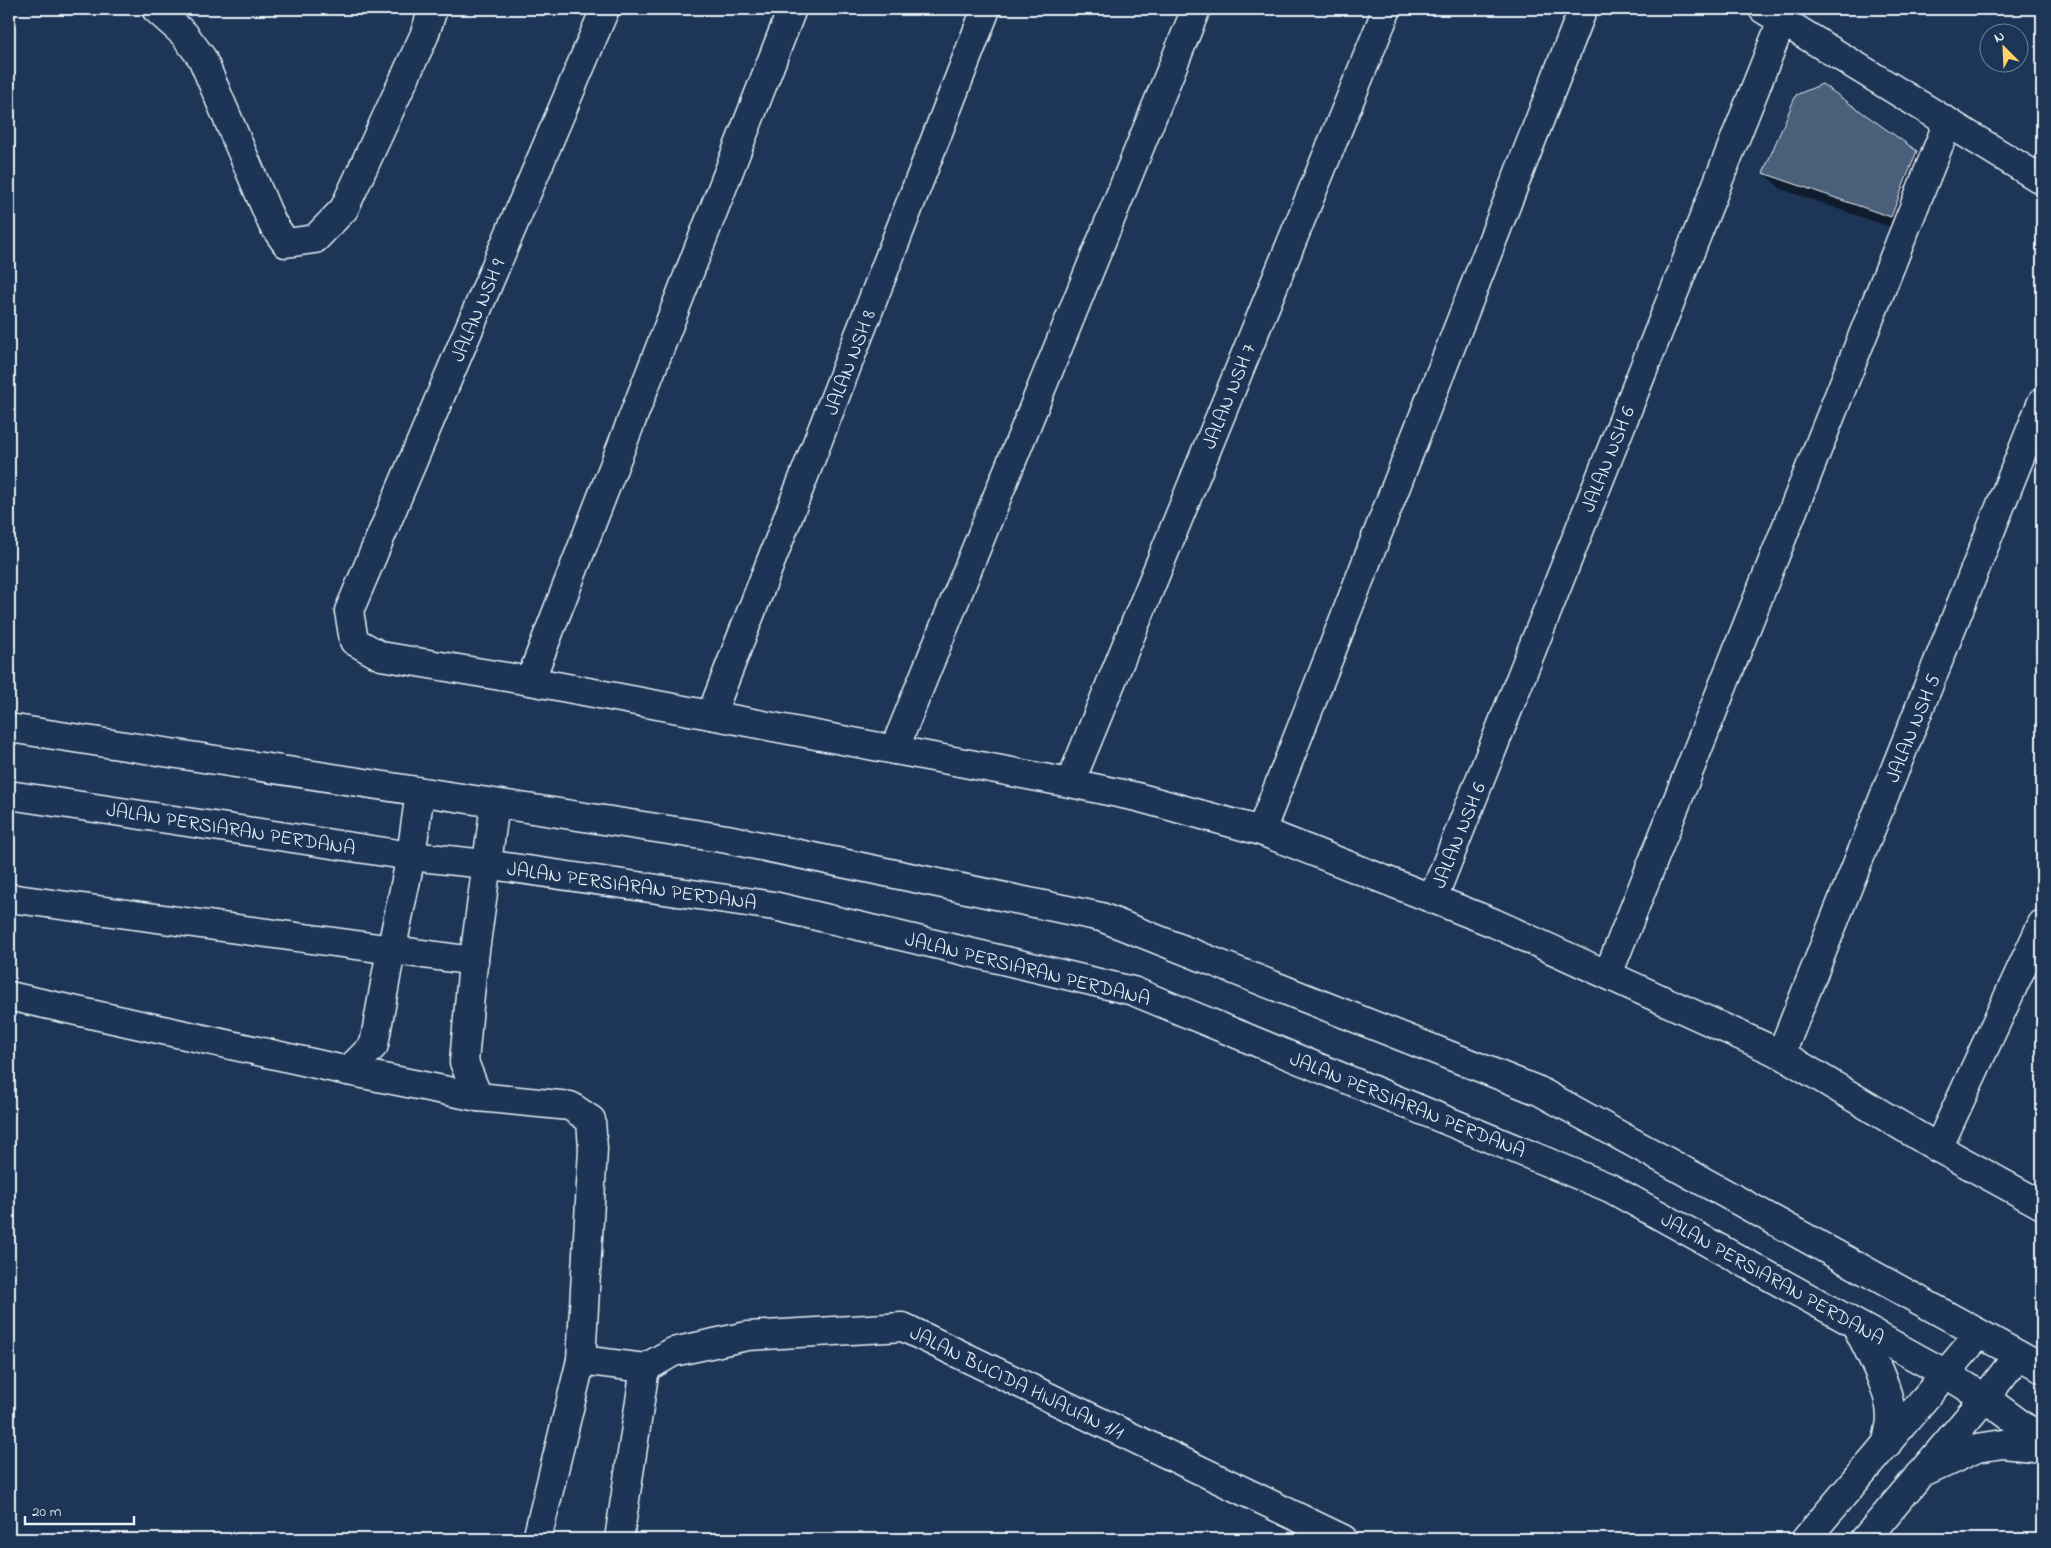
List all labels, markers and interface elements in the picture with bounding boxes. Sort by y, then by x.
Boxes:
north arrow [1978,22,2028,72]
text: N [1991,26,2008,49]
street label: JALAN NSH 9 [445,255,514,367]
street label: JALAN NSH 8 [818,306,885,420]
street label: JALAN NSH 7 [1196,340,1265,454]
street label: JALAN NSH 6 [1575,402,1644,517]
street label: JALAN NSH 5 [1879,670,1949,788]
street label: JALAN NSH 6 [1426,778,1495,893]
street label: JALAN PERSIARAN PERDANA [104,796,357,865]
street label: JALAN PERSIARAN PERDANA [505,856,758,919]
street label: JALAN PERSIARAN PERDANA [902,926,1153,1015]
street label: JALAN PERSIARAN PERDANA [1285,1046,1529,1167]
street label: JALAN PERSIARAN PERDANA [1655,1206,1889,1354]
street label: JALAN BUCIDA HIJAUAN 1/1 [904,1320,1128,1449]
scale bar [25,1493,134,1525]
text: 20 m [32,1501,62,1523]

